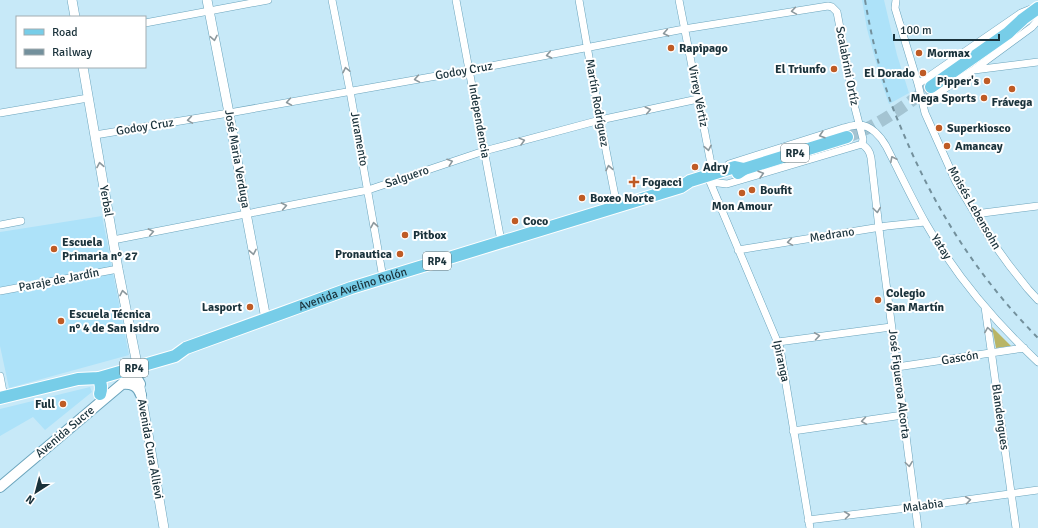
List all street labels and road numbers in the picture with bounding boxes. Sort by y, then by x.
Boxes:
street label: Scalabrini Ortíz [832,25,862,107]
street label: Martín Rodríguez [582,58,612,148]
street label: Godoy Cruz [434,59,494,83]
street label: Virrey Vértiz [685,64,711,128]
street label: Independencia [465,83,493,159]
street label: José Maria Verduga [221,109,253,209]
street label: Juramento [347,111,371,167]
street label: Godoy Cruz [115,115,175,139]
road number: RP4 [781,144,809,162]
street label: Salguero [383,162,431,192]
street label: Moisés Lebensohn [944,164,1004,252]
street label: Yerbal [96,184,116,218]
street label: Medrano [808,224,856,246]
street label: Yatay [927,232,955,263]
road number: RP4 [423,252,451,270]
street label: Avenida Avelino Rolón [296,264,409,314]
street label: Paraje de Jardín [18,265,100,295]
street label: José Figueroa Alcorta [885,328,913,440]
street label: Ipiranga [769,339,793,383]
street label: Gascón [940,348,980,368]
road number: RP4 [120,359,148,377]
street label: Blandengues [988,383,1012,451]
street label: Avenida Cura Allievi [134,398,166,500]
street label: Avenida Sucre [32,403,98,461]
street label: Malabia [902,496,944,516]

